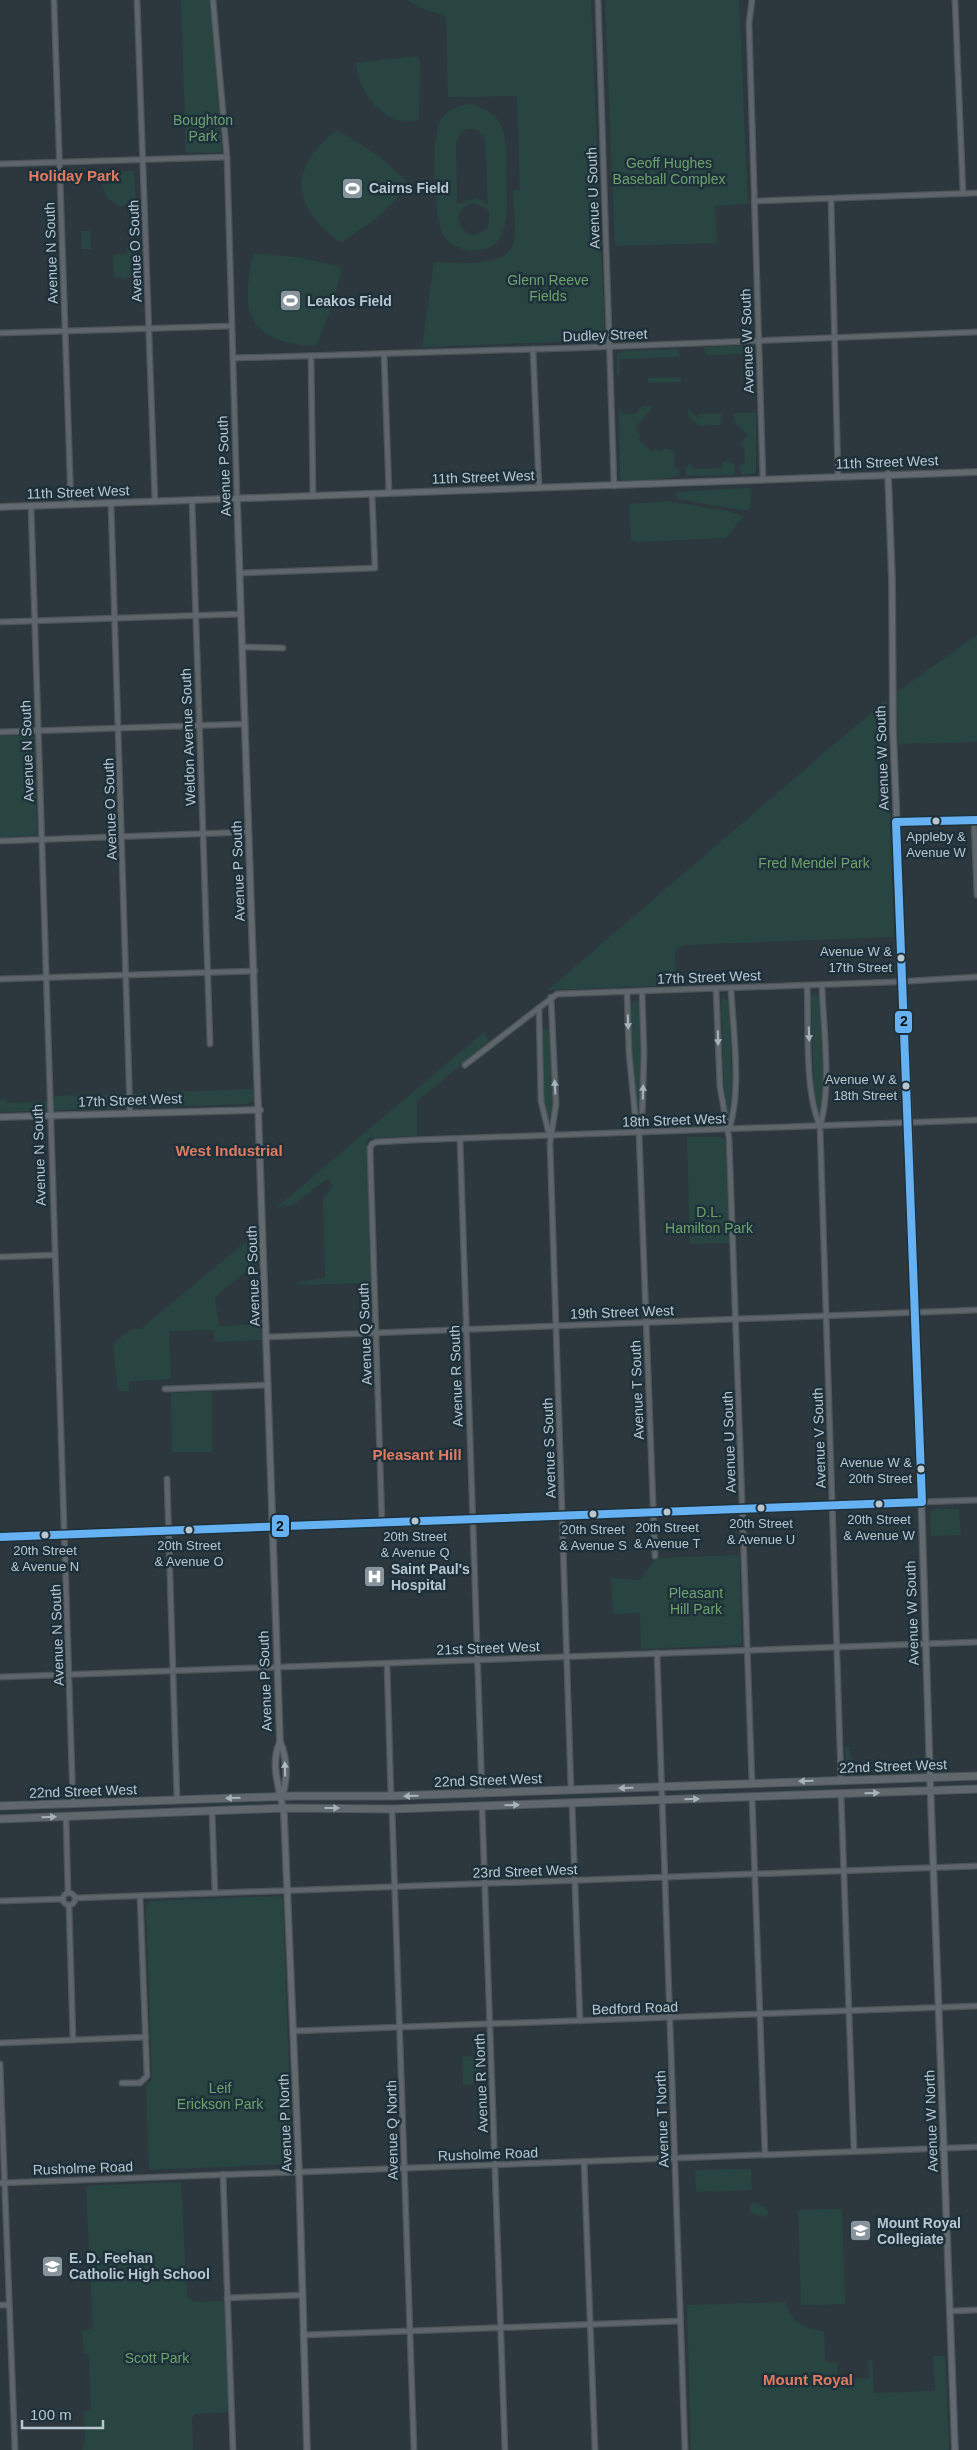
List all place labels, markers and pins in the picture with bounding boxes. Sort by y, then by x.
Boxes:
sports icon: Cairns Field [341,176,365,200]
place label: Cairns Field [369,180,449,196]
sports icon: Leakos Field [279,289,303,313]
place label: Leakos Field [307,293,392,309]
marker: Appleby & Avenue W [931,816,941,826]
place label: Appleby & Avenue W [906,829,967,860]
place label: Avenue W & 17th Street [820,944,892,975]
marker: Avenue W & 17th Street [896,953,906,963]
place label: Avenue W & 18th Street [825,1072,897,1103]
marker: Avenue W & 18th Street [901,1081,911,1091]
place label: Avenue W & 20th Street [840,1455,912,1486]
marker: Avenue W & 20th Street [916,1464,926,1474]
marker: 20th Street & Avenue W [874,1499,884,1509]
marker: 20th Street & Avenue U [756,1503,766,1513]
marker: 20th Street & Avenue T [662,1507,672,1517]
marker: 20th Street & Avenue S [588,1509,598,1519]
place label: 20th Street & Avenue W [843,1512,915,1543]
marker: 20th Street & Avenue Q [410,1516,420,1526]
place label: 20th Street & Avenue U [727,1516,795,1547]
place label: 20th Street & Avenue T [634,1520,700,1551]
place label: 20th Street & Avenue S [559,1522,627,1553]
marker: 20th Street & Avenue O [184,1525,194,1535]
place label: 20th Street & Avenue Q [380,1529,450,1560]
marker: 20th Street & Avenue N [40,1530,50,1540]
place label: 20th Street & Avenue O [154,1538,224,1569]
place label: 20th Street & Avenue N [11,1543,79,1574]
place label: Saint Paul's Hospital [391,1561,470,1593]
hospital icon: Saint Paul's Hospital [363,1565,387,1589]
place label: Mount Royal Collegiate [877,2215,961,2247]
school or university icon: Mount Royal Collegiate [849,2219,873,2243]
place label: E. D. Feehan Catholic High School [69,2250,210,2282]
school or university icon: E. D. Feehan Catholic High School [41,2254,65,2278]

